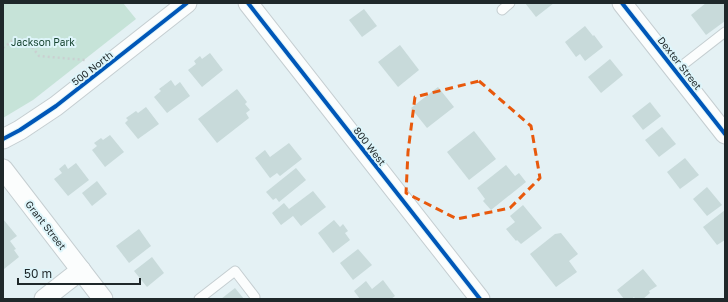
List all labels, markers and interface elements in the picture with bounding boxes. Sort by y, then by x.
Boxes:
street label: Dexter Street [656,34,704,92]
park label: Jackson Park [11,36,75,48]
street label: 500 North [69,48,115,88]
street label: 800 West [351,124,389,168]
street label: Grant Street [23,198,69,252]
scale bar [18,260,140,286]
text: 50 m [24,266,52,281]

